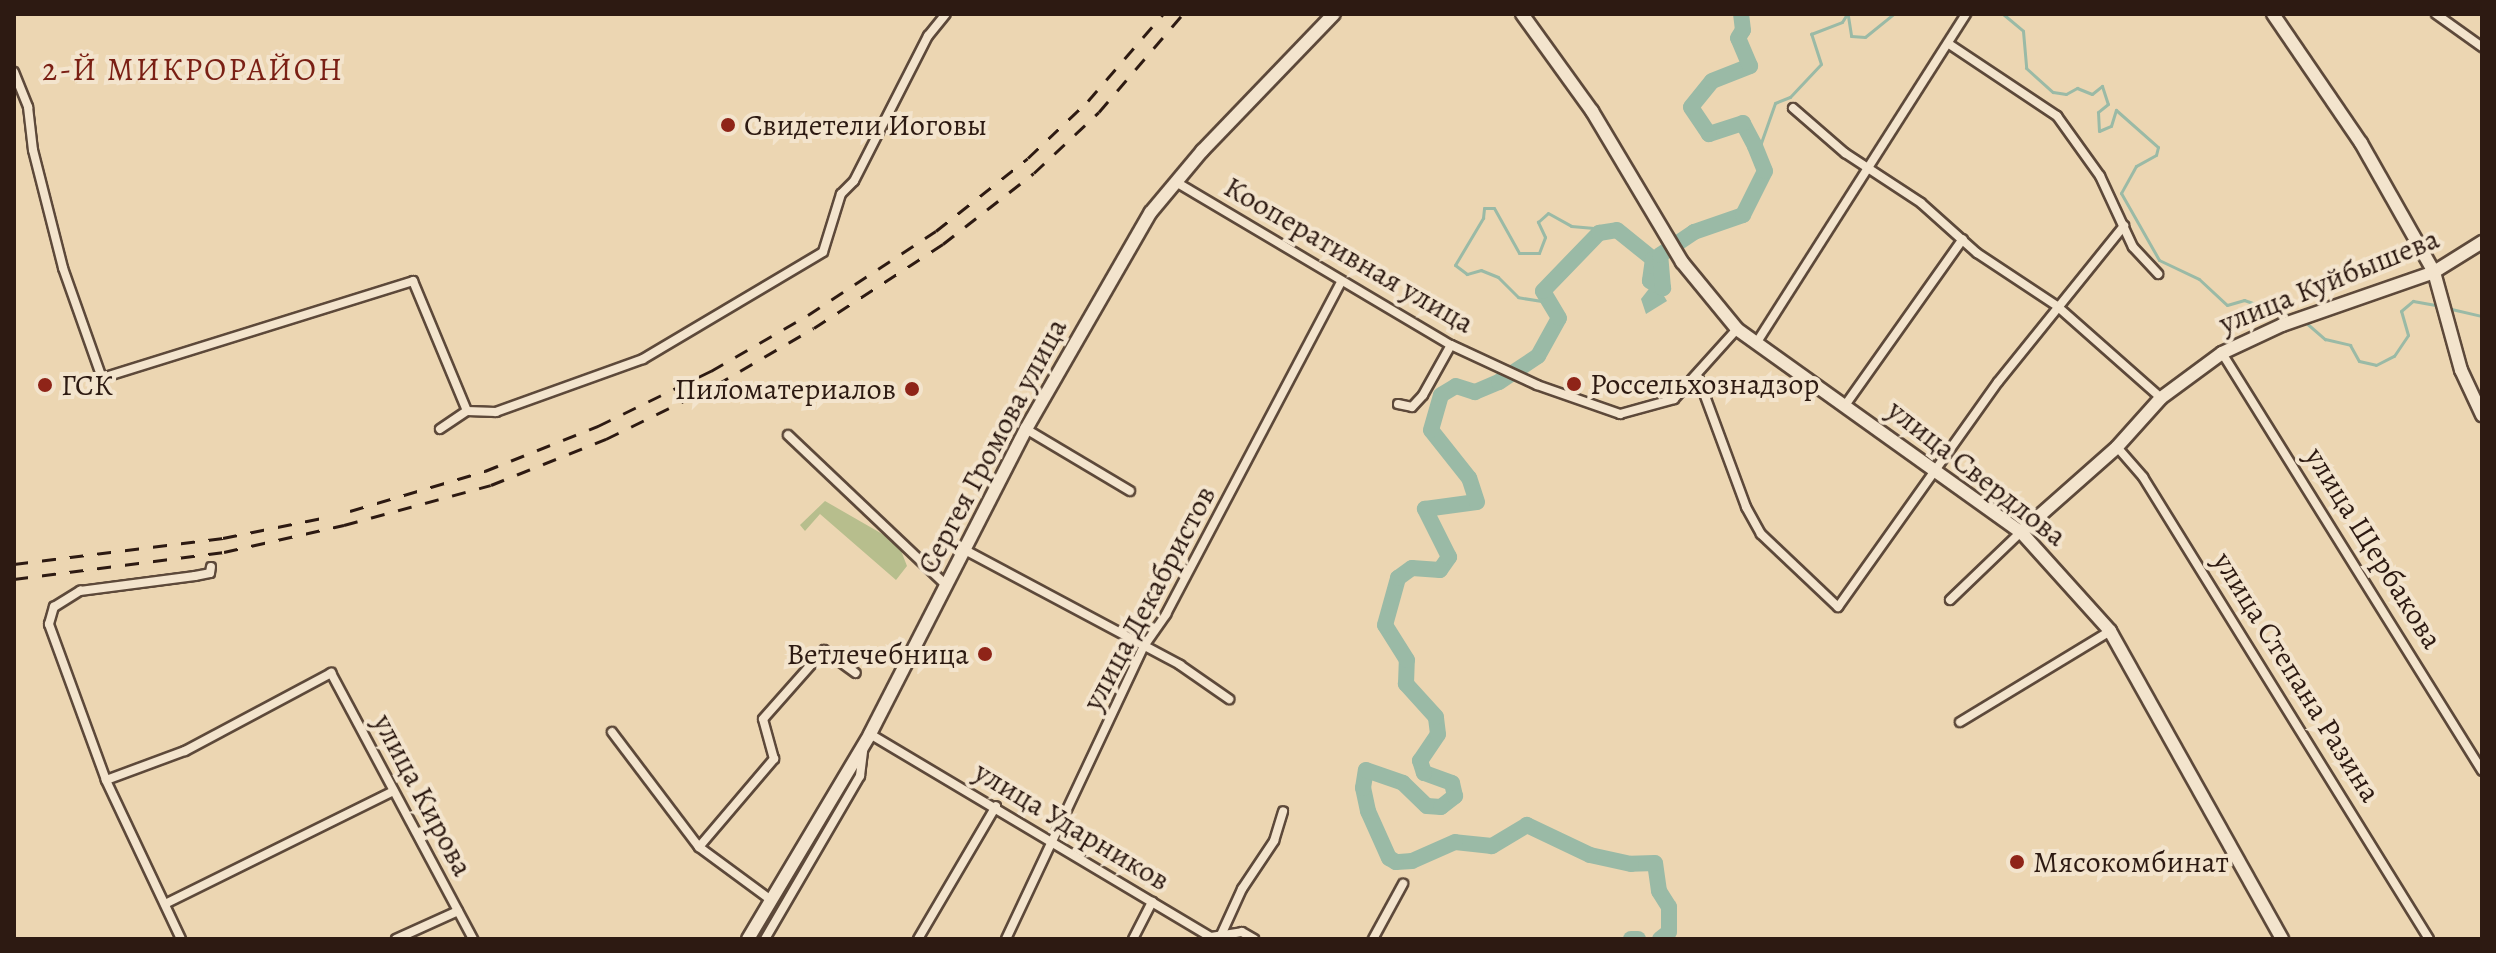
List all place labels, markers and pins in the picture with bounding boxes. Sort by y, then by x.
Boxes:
place label: Свидетели Иоговы [744,107,987,143]
marker: Свидетели Иоговы [719,116,737,134]
place label: Россельхознадзор [1590,366,1819,402]
place label: ГСК [61,367,113,403]
place label: Пиломатериалов [675,371,896,407]
marker: Россельхознадзор [1565,375,1583,393]
marker: ГСК [36,376,54,394]
marker: Пиломатериалов [903,380,921,398]
place label: Ветлечебница [786,636,969,672]
marker: Ветлечебница [976,645,994,663]
place label: Мясокомбинат [2033,844,2229,880]
marker: Мясокомбинат [2008,853,2026,871]

